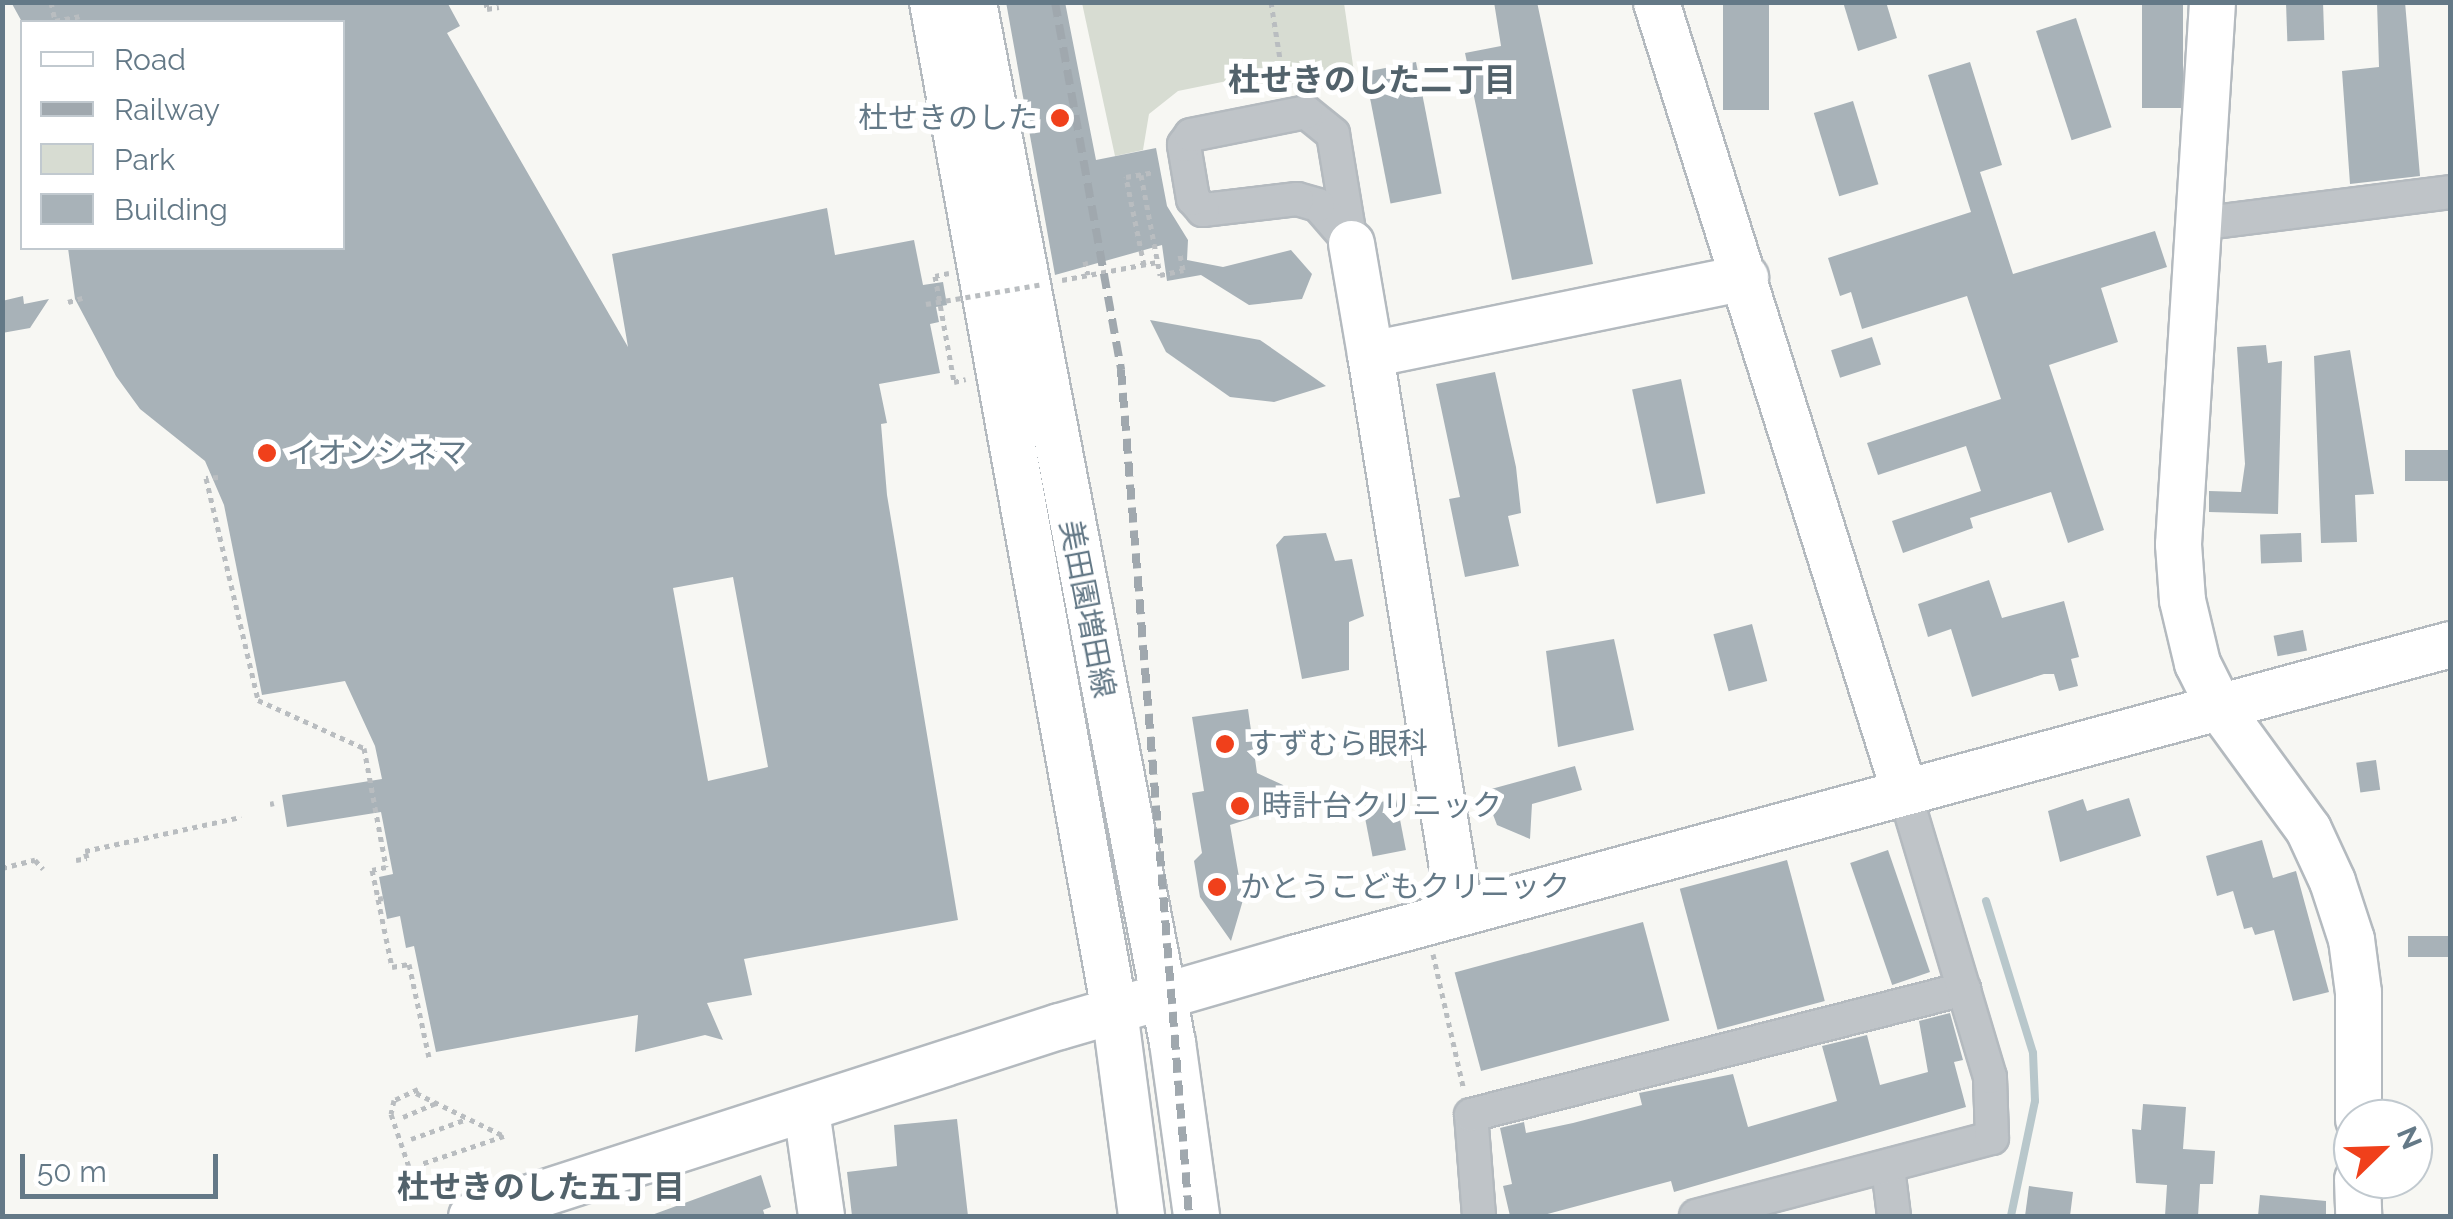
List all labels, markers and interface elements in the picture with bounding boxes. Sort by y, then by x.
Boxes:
legend [20,20,345,250]
text: Road [114,42,186,77]
district label: 杜せきのした二丁目 [1228,61,1516,99]
text: Railway [114,92,220,127]
place label: 杜せきのした [858,100,1038,136]
marker: 杜せきのした [1047,105,1073,131]
text: Park [114,142,175,177]
text: Building [114,192,228,227]
place label: イオンシネマ [287,435,467,471]
marker: イオンシネマ [256,442,278,464]
street label: 美田園増田線 [1052,517,1122,701]
place label: すずむら眼科 [1248,726,1428,762]
marker: すずむら眼科 [1212,731,1238,757]
place label: 時計台クリニック [1262,788,1502,824]
marker: 時計台クリニック [1227,793,1253,819]
place label: かとうこどもクリニック [1240,869,1570,905]
marker: かとうこどもクリニック [1204,874,1230,900]
north arrow [2333,1099,2433,1199]
text: N [2390,1122,2429,1154]
scale bar [25,1134,222,1196]
text: 50 m [37,1154,107,1189]
district label: 杜せきのした五丁目 [397,1168,685,1206]

